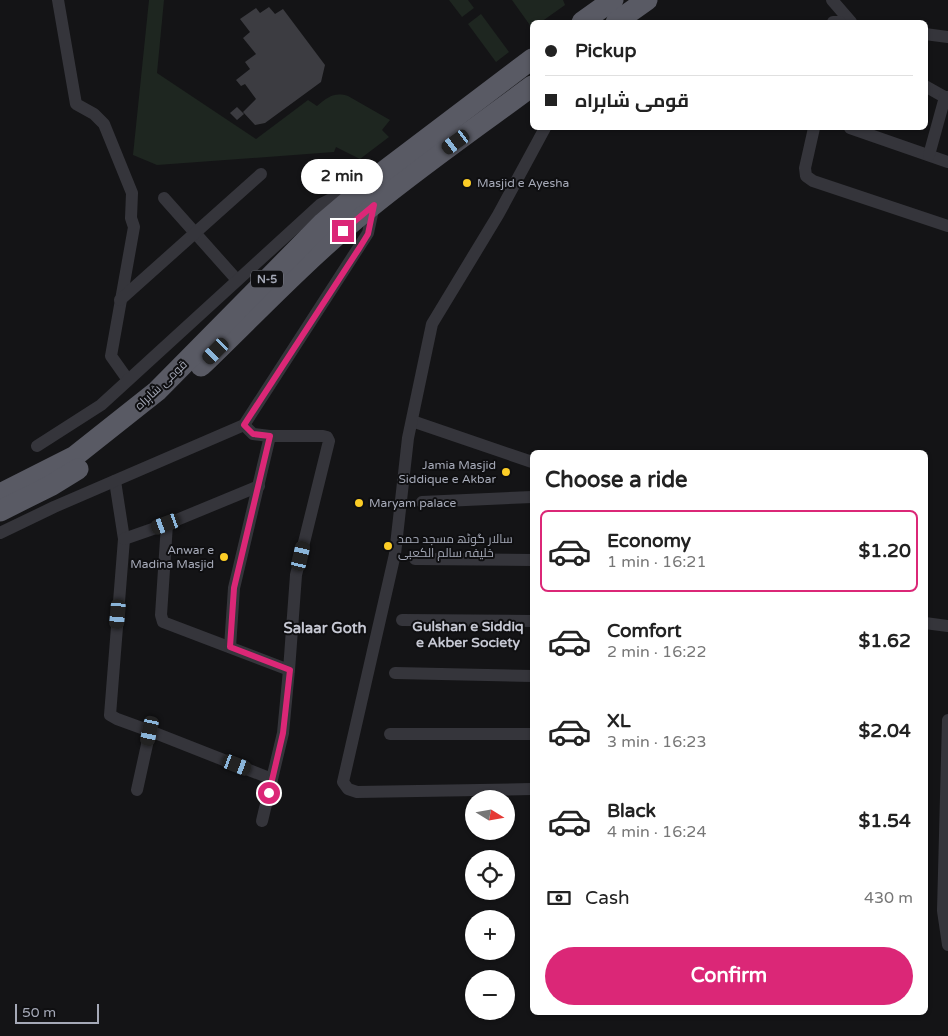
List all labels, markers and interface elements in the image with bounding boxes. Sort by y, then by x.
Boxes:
text: Pickup [575,40,636,62]
text: قومی شاہراہ [575,90,689,112]
car [439,127,472,157]
callout: 2 min [302,158,384,194]
text: 2 min [321,166,363,186]
place label: Masjid e Ayesha [477,176,569,190]
marker: Masjid e Ayesha [461,177,473,189]
route end [332,220,354,242]
road number: N-5 [251,270,283,288]
car [200,335,231,367]
street label: قومی شاہراہ [132,357,191,413]
place label: Jamia Masjid Siddique e Akbar [399,458,496,486]
marker: Jamia Masjid Siddique e Akbar [500,466,512,478]
text: Choose a ride [545,467,688,493]
place label: Maryam palace [369,496,457,510]
marker: Maryam palace [353,497,365,509]
car [149,512,182,536]
icon: car [547,529,592,574]
text: Economy [607,530,691,552]
place label: سالار گوٹھ مسجد حمد خلیفہ سالم الکعبی [398,532,513,561]
car [290,540,311,572]
marker: سالار گوٹھ مسجد حمد خلیفہ سالم الکعبی [382,540,394,552]
text: $1.20 [859,540,911,562]
place label: Anwar e Madina Masjid [130,543,214,571]
marker: Anwar e Madina Masjid [218,551,230,563]
text: 1 min · 16:21 [607,552,706,572]
car [109,598,126,630]
district label: Gulshan e Siddiq e Akber Society [412,618,524,651]
district label: Salaar Goth [283,619,367,637]
icon: car [547,619,592,664]
text: Comfort [607,620,681,642]
text: $1.62 [859,630,911,652]
text: 2 min · 16:22 [607,642,706,662]
icon: car [547,709,592,754]
text: XL [607,710,631,732]
car [139,715,160,747]
text: $2.04 [859,720,911,742]
text: 3 min · 16:23 [607,732,706,752]
car [220,753,253,777]
route start [258,782,280,804]
north arrow [465,790,515,840]
map controls [465,790,515,1020]
icon: car [547,799,592,844]
text: Black [607,800,656,822]
text: $1.54 [859,810,911,832]
text: 4 min · 16:24 [607,822,706,842]
button: locate [465,850,515,900]
icon: cash [545,884,573,912]
text: Cash [585,887,630,909]
text: 430 m [864,888,913,908]
button: + [465,910,515,960]
button: Confirm [545,947,913,1005]
button: − [465,970,515,1020]
scale bar [15,1001,99,1024]
text: 50 m [22,1004,56,1021]

